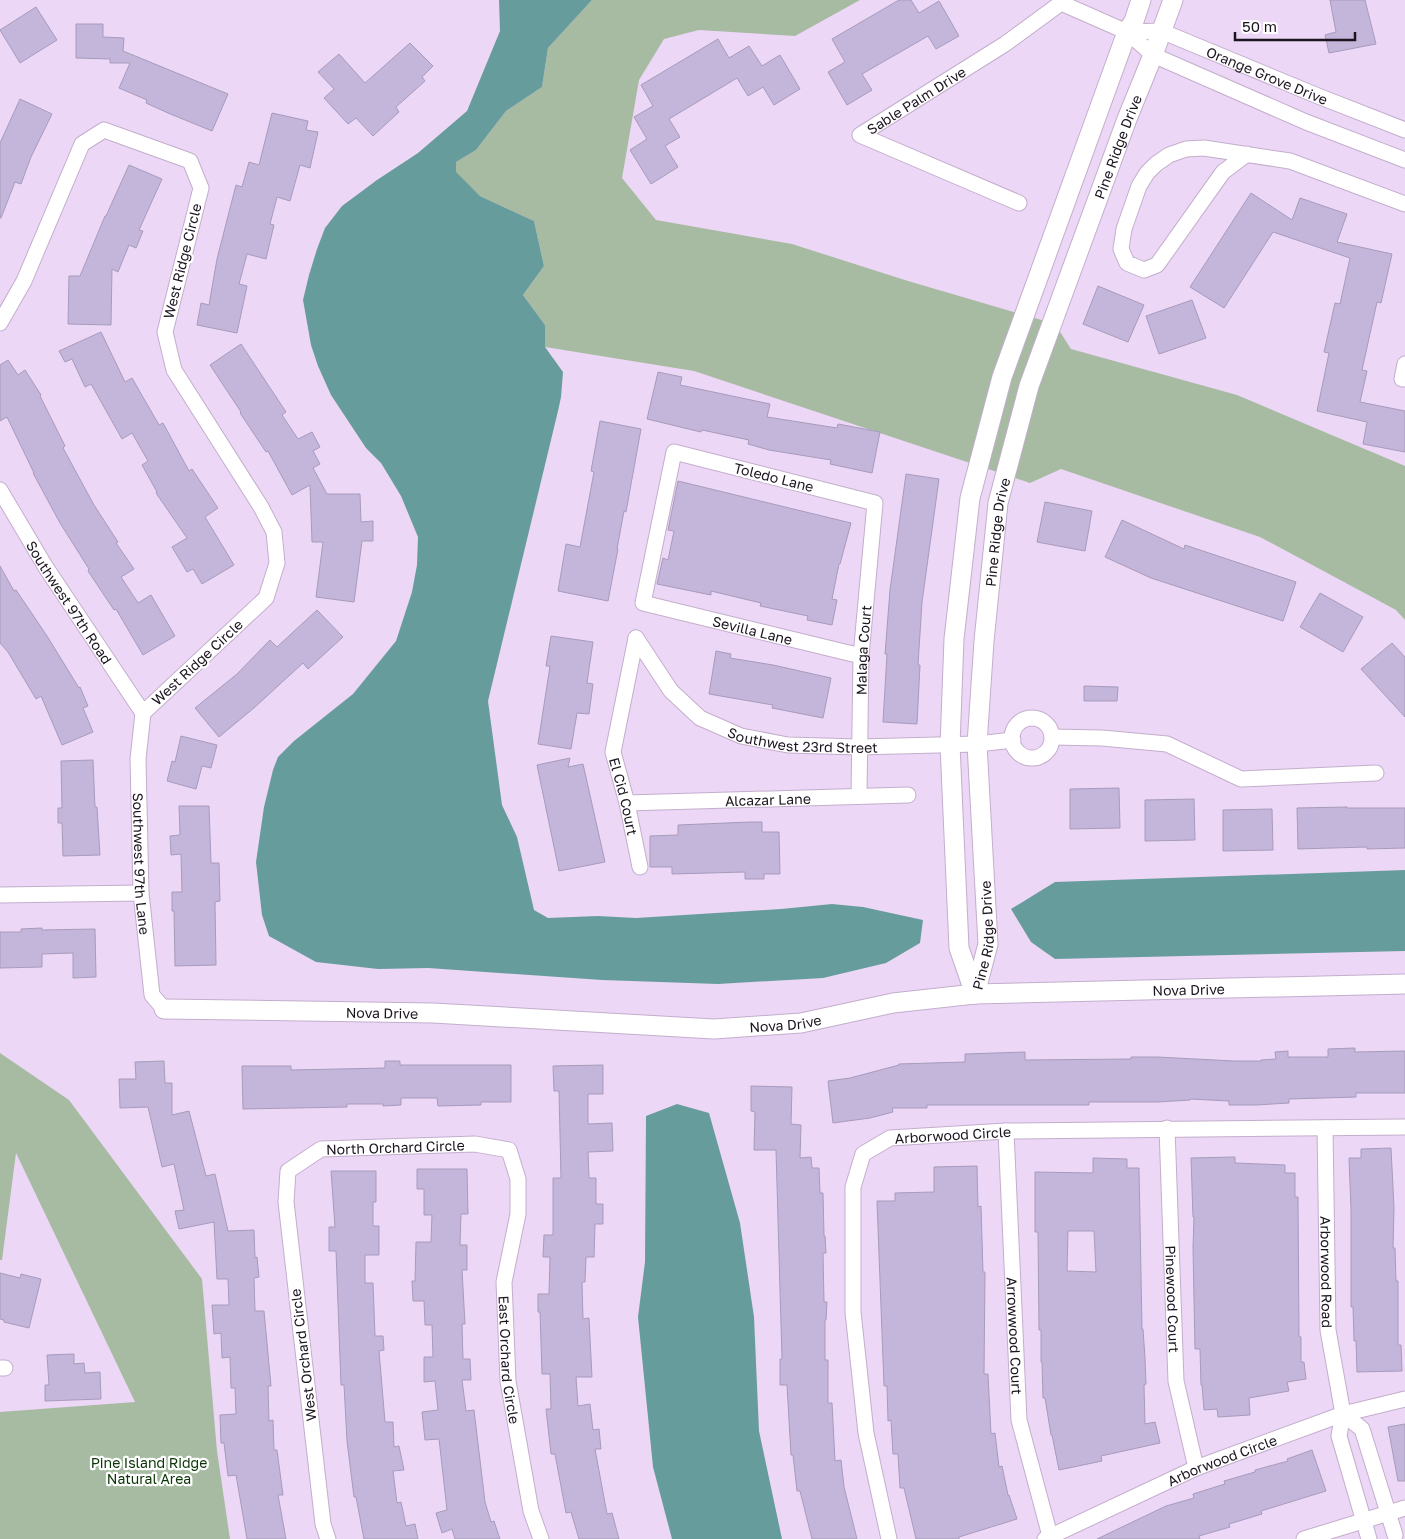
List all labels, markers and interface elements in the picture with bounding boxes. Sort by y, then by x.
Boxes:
scale bar [1235,10,1355,42]
text: 50 m [1242,17,1277,35]
street label: Orange Grove Drive [1204,42,1330,108]
street label: Sable Palm Drive [863,63,969,137]
street label: Pine Ridge Drive [1090,92,1145,201]
street label: West Ridge Circle [159,202,205,320]
street label: Toledo Lane [732,459,816,495]
street label: Pine Ridge Drive [981,476,1013,587]
street label: Southwest 97th Road [23,537,116,667]
street label: Malaga Court [852,604,874,695]
street label: Sevilla Lane [711,612,794,648]
street label: West Ridge Circle [148,615,246,709]
street label: Southwest 23rd Street [725,723,878,756]
street label: El Cid Court [606,755,642,837]
street label: Alcazar Lane [725,789,811,809]
street label: Southwest 97th Lane [130,792,154,935]
street label: Pine Ridge Drive [968,880,996,991]
street label: Nova Drive [1152,980,1225,998]
street label: Nova Drive [346,1003,418,1021]
street label: Nova Drive [749,1010,823,1035]
street label: Arborwood Circle [894,1122,1011,1146]
street label: North Orchard Circle [326,1136,465,1157]
street label: Arborwood Road [1318,1216,1336,1328]
street label: Pinewood Court [1163,1245,1183,1353]
street label: Arrowwood Court [1004,1277,1026,1395]
street label: West Orchard Circle [286,1288,320,1422]
street label: East Orchard Circle [496,1295,524,1425]
street label: Arborwood Circle [1164,1431,1279,1489]
park label: Pine Island Ridge Natural Area [91,1454,207,1487]

